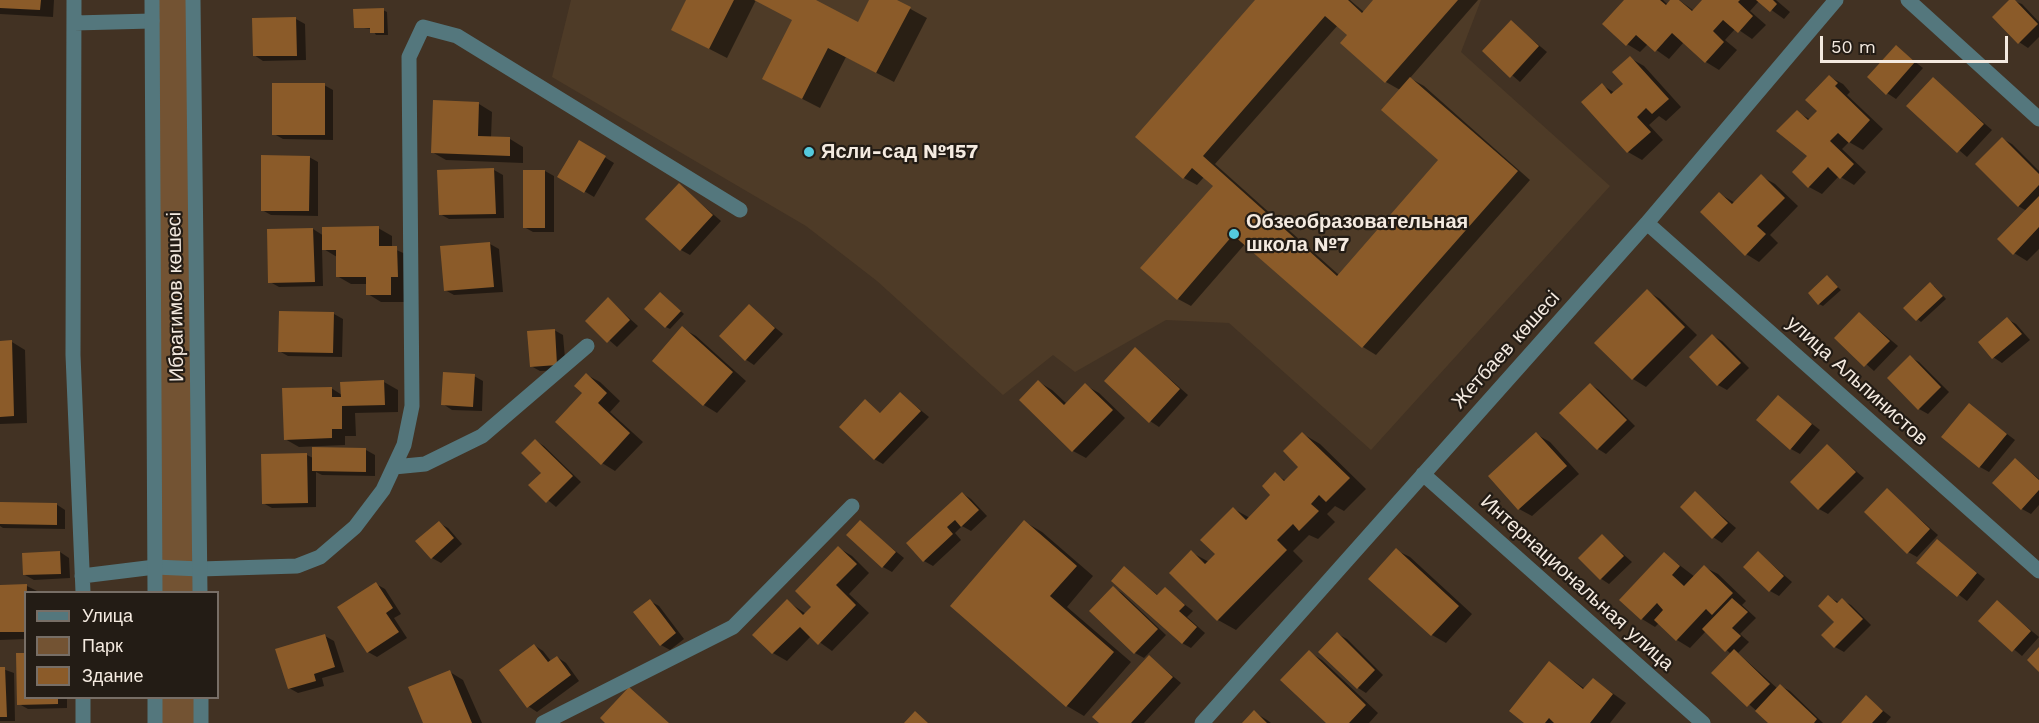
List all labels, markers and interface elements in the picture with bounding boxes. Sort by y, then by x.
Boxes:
scale bar [1823,24,2010,62]
text: 50 m [1831,36,1876,57]
place label: Ясли-сад №157 [821,140,978,164]
marker: Ясли-сад №157 [802,145,816,159]
place label: Обзеобразовательная школа №7 [1246,210,1468,257]
street label: Ибрагимов көшесі [163,212,189,382]
marker: Обзеобразовательная школа №7 [1227,227,1241,241]
street label: Жетбаев көшесі [1447,286,1565,414]
street label: улица Альпинистов [1781,311,1933,451]
street label: Интернациональная улица [1475,490,1679,676]
legend [24,591,219,699]
text: Улица [82,605,133,626]
text: Парк [82,635,123,656]
text: Здание [82,665,143,686]

